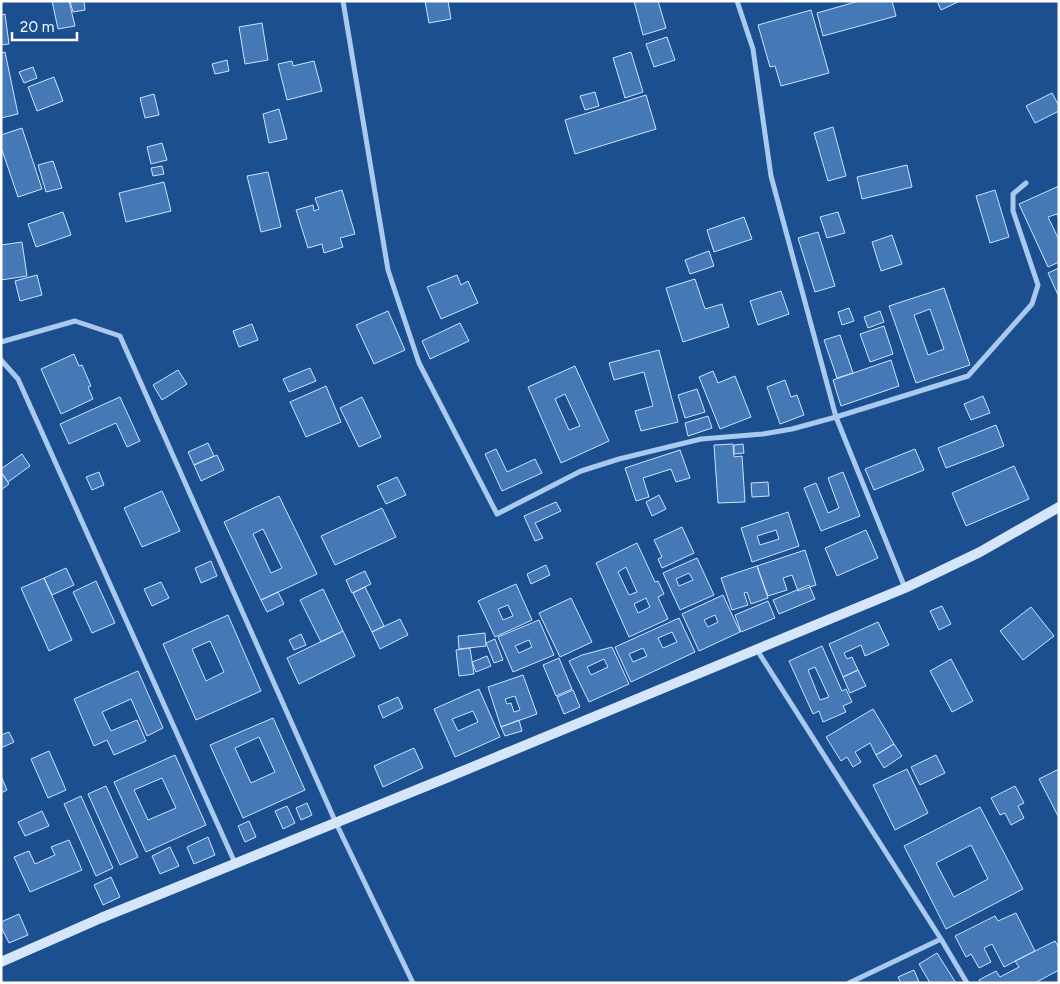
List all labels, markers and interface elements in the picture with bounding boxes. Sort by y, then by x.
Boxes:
scale bar [12,10,78,42]
text: 20 m [20,18,54,36]

